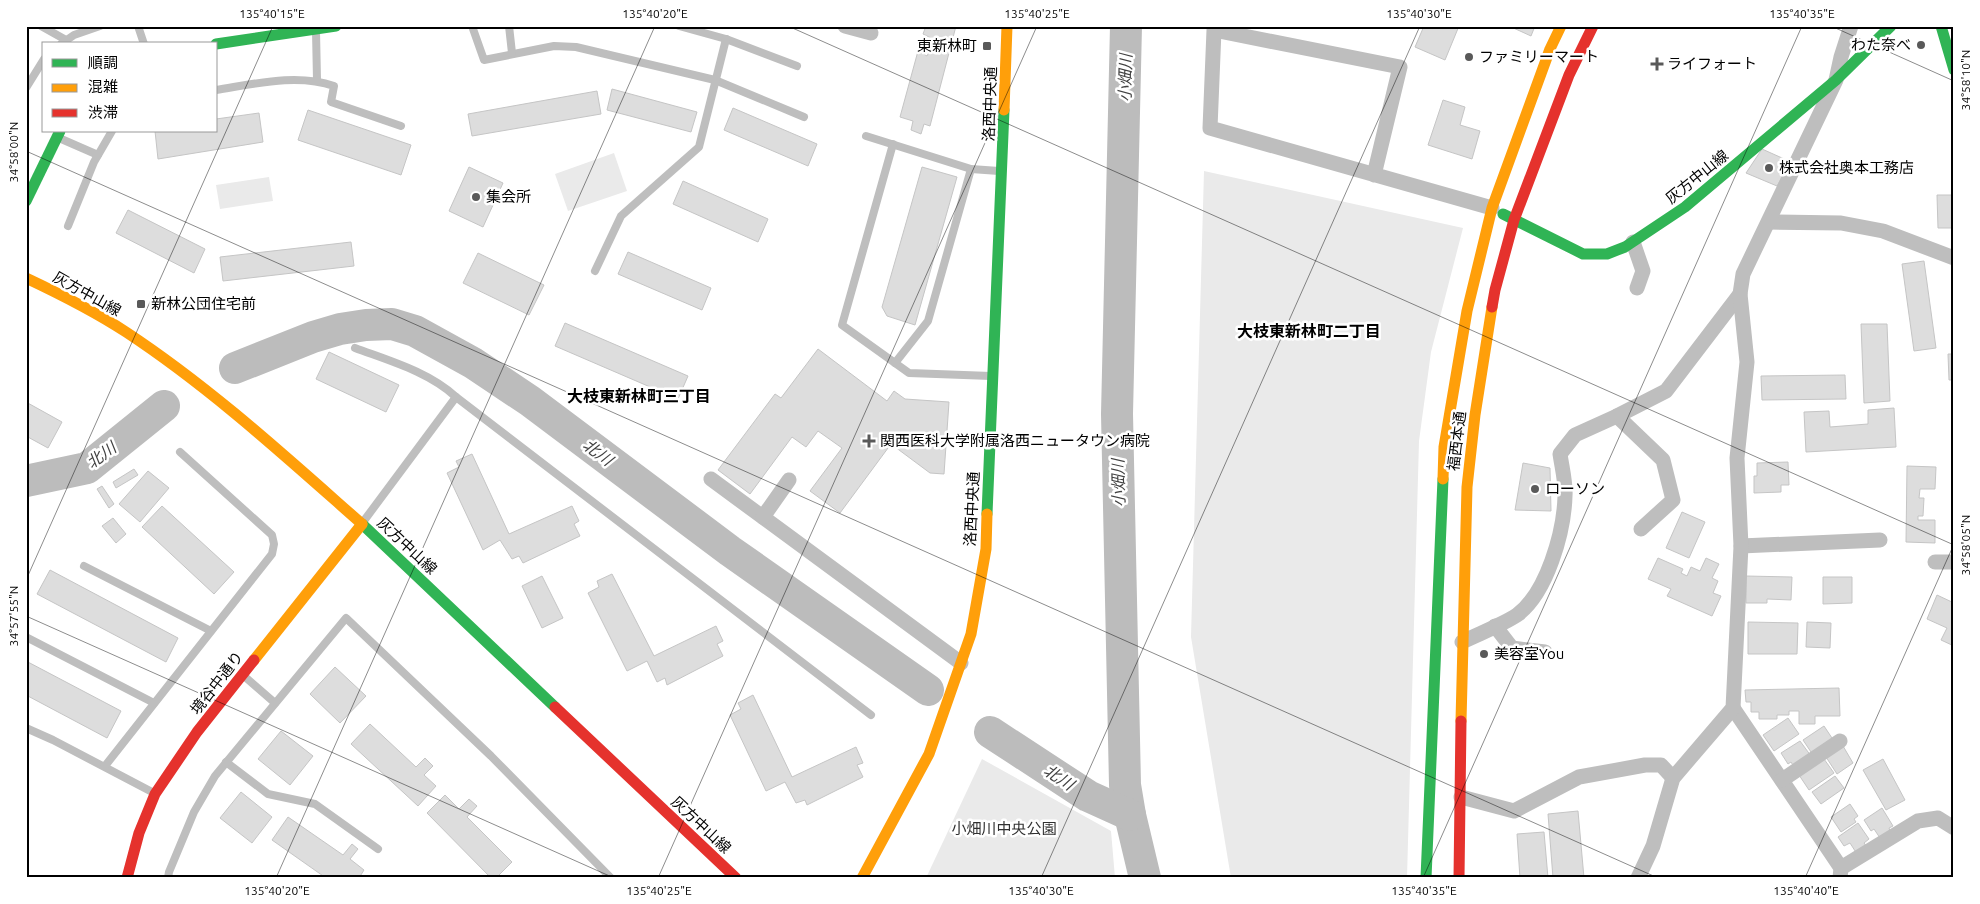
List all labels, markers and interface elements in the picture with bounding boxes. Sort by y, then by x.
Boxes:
text: 135°40'15"E [239,7,305,20]
text: 135°40'20"E [622,7,688,20]
text: 135°40'25"E [1004,7,1070,20]
text: 135°40'30"E [1386,7,1452,20]
text: 135°40'35"E [1769,7,1835,20]
place label: わた奈べ [1851,36,1911,53]
place label: 東新林町 [917,37,977,54]
marker: わた奈べ [1915,39,1927,51]
marker: 東新林町 [981,40,993,52]
legend [42,42,218,132]
place label: ファミリーマート [1479,48,1599,65]
text: 34°58'10"N [1959,50,1972,110]
marker: ファミリーマート [1463,51,1475,63]
water label: 小畑川 [1116,52,1134,102]
text: 順調 [88,54,118,71]
place label: ライフォート [1667,55,1757,72]
marker: ライフォート [1651,58,1663,70]
street label: 洛西中央通 [980,66,999,142]
text: 混雑 [88,78,118,95]
text: 渋滞 [88,104,118,121]
text: 34°58'00"N [7,122,20,182]
street label: 灰方中山線 [1662,146,1731,207]
place label: 株式会社奥本工務店 [1779,159,1914,176]
marker: 株式会社奥本工務店 [1763,162,1775,174]
place label: 集会所 [486,188,531,205]
marker: 集会所 [470,191,482,203]
street label: 灰方中山線 [50,268,124,319]
place label: 新林公団住宅前 [151,295,256,312]
marker: 新林公団住宅前 [135,298,147,310]
district label: 大枝東新林町二丁目 [1237,322,1381,340]
district label: 大枝東新林町三丁目 [567,387,711,405]
street label: 福西本通 [1444,410,1469,472]
place label: 関西医科大学附属洛西ニュータウン病院 [880,432,1150,449]
marker: 関西医科大学附属洛西ニュータウン病院 [862,434,876,448]
water label: 北川 [580,435,618,470]
water label: 北川 [83,437,121,472]
water label: 小畑川 [1109,457,1127,507]
street label: 洛西中央通 [961,471,982,547]
place label: ローソン [1545,480,1605,497]
marker: ローソン [1529,483,1541,495]
street label: 灰方中山線 [374,514,441,577]
text: 34°58'05"N [1959,515,1972,575]
text: 34°57'55"N [7,586,20,646]
place label: 美容室You [1494,645,1564,662]
street label: 境谷中通り [187,648,246,717]
marker: 美容室You [1478,648,1490,660]
water label: 北川 [1041,761,1079,794]
street label: 灰方中山線 [668,793,735,856]
park label: 小畑川中央公園 [951,820,1057,837]
text: 135°40'20"E [244,884,310,897]
text: 135°40'25"E [626,884,692,897]
text: 135°40'30"E [1008,884,1074,897]
text: 135°40'35"E [1391,884,1457,897]
text: 135°40'40"E [1773,884,1839,897]

